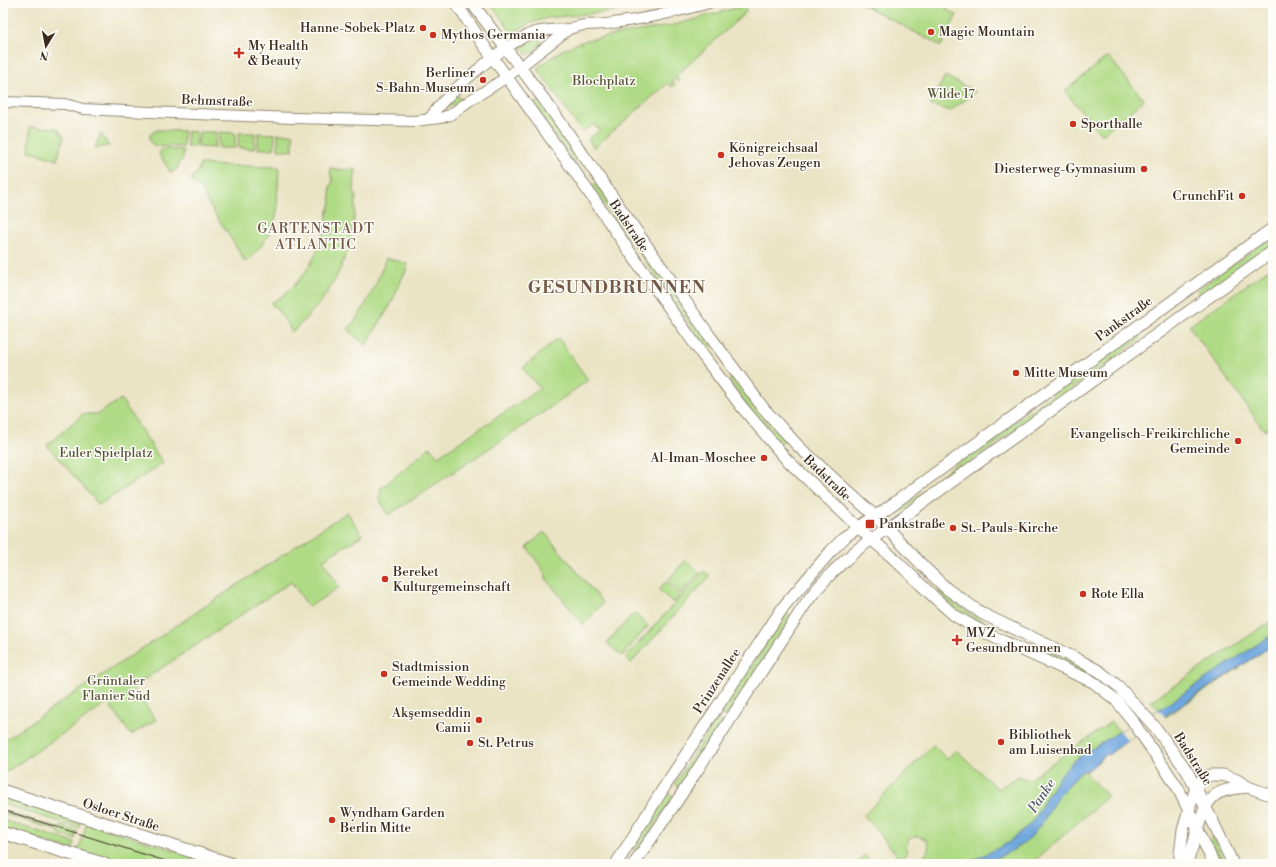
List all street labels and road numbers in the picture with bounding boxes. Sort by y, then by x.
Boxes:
street label: Behmstraße [180,92,253,110]
street label: Badstraße [605,196,653,255]
street label: Pankstraße [1092,293,1156,345]
street label: Badstraße [799,451,854,505]
street label: Prinzenallee [690,645,744,717]
street label: Badstraße [1170,729,1216,789]
street label: Osloer Straße [81,795,162,835]

